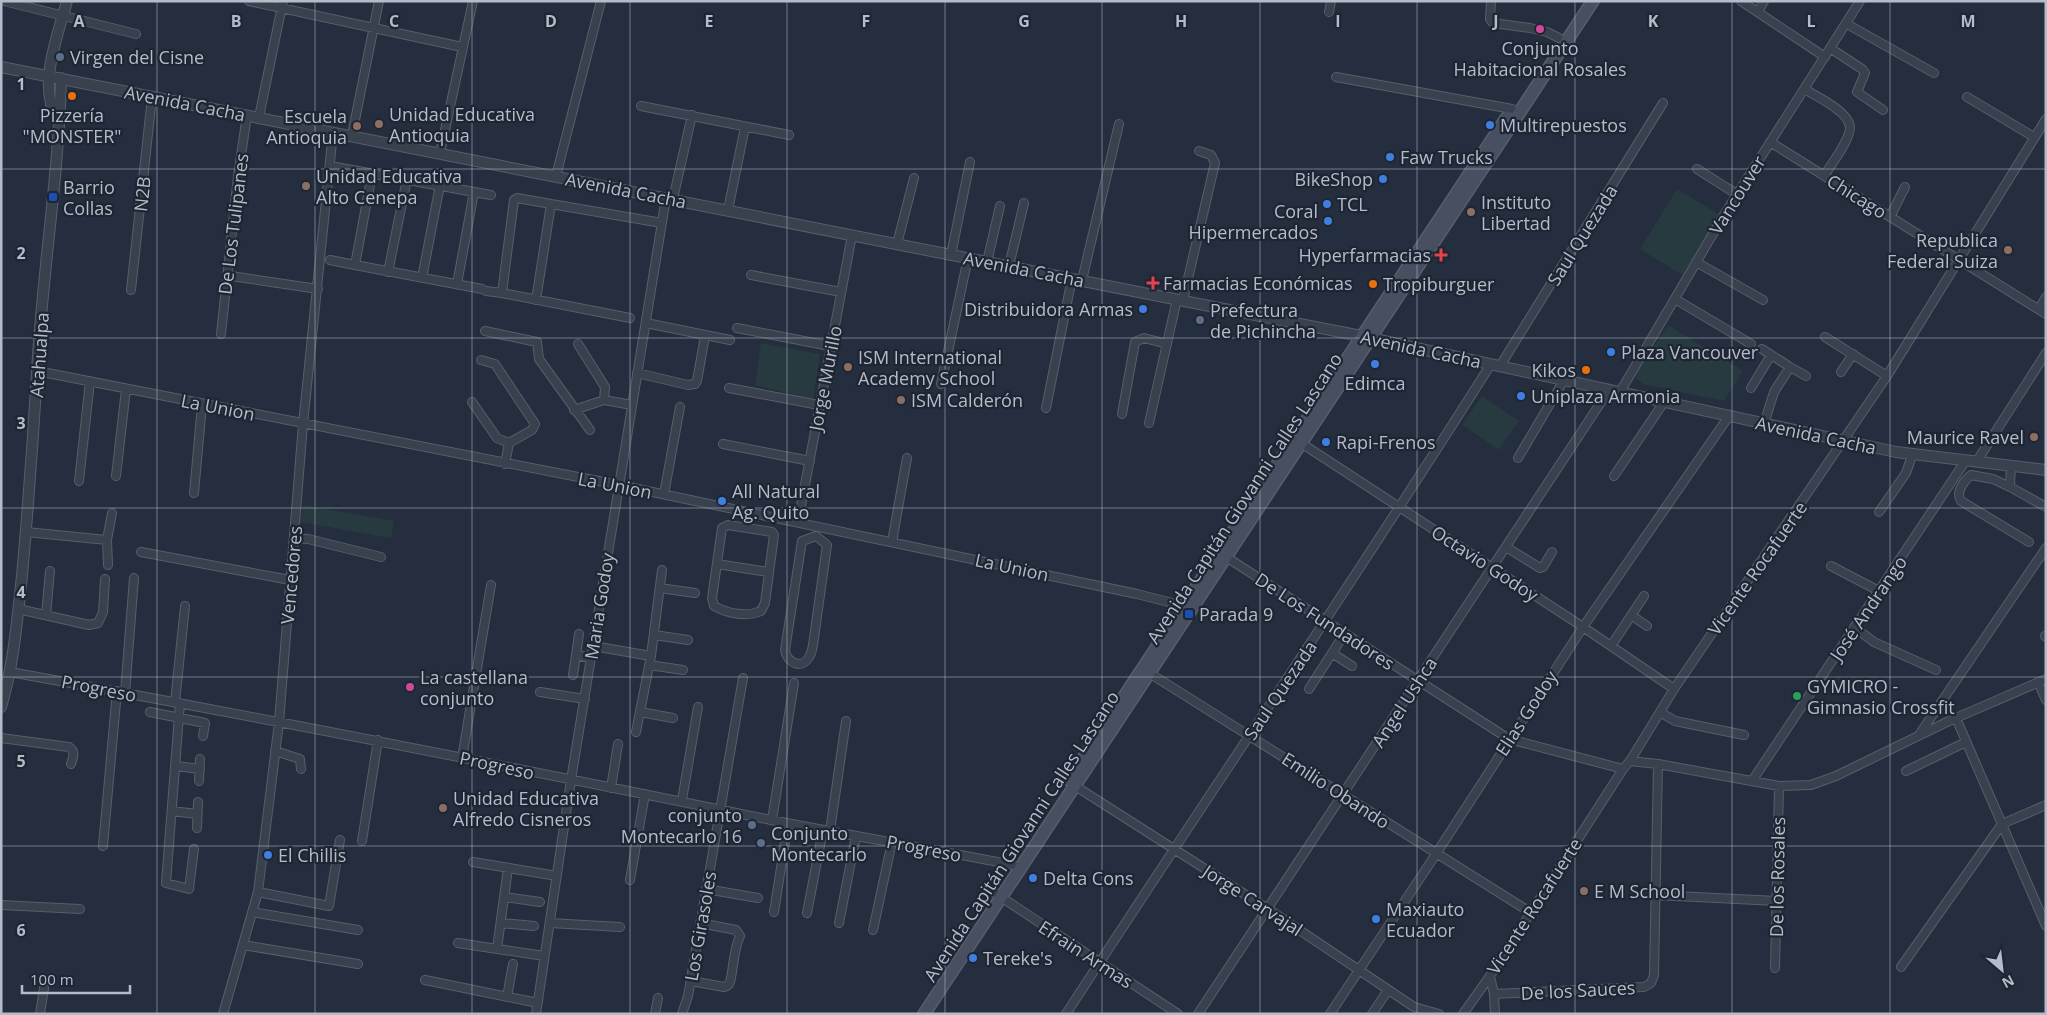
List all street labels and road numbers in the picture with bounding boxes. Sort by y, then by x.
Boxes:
street label: Avenida Cacha [122,80,248,126]
street label: Vancouver [1703,150,1771,239]
street label: De Los Tulipanes [212,152,254,296]
street label: Avenida Cacha [563,167,689,213]
street label: Chicago [1823,168,1891,224]
street label: N2B [128,175,156,213]
street label: Saul Quezada [1541,180,1623,290]
street label: Avenida Cacha [961,246,1087,292]
street label: Atahualpa [24,312,54,398]
street label: Jorge Murillo [803,323,847,435]
street label: Avenida Cacha [1358,325,1484,373]
street label: Avenida Capitán Giovanni Calles Lascano [1141,348,1347,648]
street label: La Union [179,388,257,426]
street label: Avenida Cacha [1753,411,1879,459]
street label: La Union [576,466,654,504]
street label: Vicente Rocafuerte [1702,496,1812,640]
street label: Octavio Godoy [1427,519,1544,607]
street label: Vencedores [275,525,307,625]
street label: La Union [973,548,1051,586]
street label: Maria Godoy [579,550,619,661]
street label: José Andrango [1823,551,1912,667]
street label: De Los Fundadores [1251,567,1399,675]
street label: Saul Quezada [1238,636,1322,744]
street label: Angel Ushca [1366,652,1442,752]
street label: Elias Godoy [1489,665,1563,760]
street label: Progreso [60,669,138,707]
street label: Avenida Capitán Giovanni Calles Lascano [918,686,1124,986]
street label: Progreso [458,745,536,785]
street label: Emilio Obando [1278,746,1394,834]
street label: De los Rosales [1764,817,1790,937]
street label: Progreso [885,829,963,867]
street label: Vicente Rocafuerte [1481,833,1587,979]
street label: Jorge Carvajal [1197,858,1307,941]
street label: Los Girasoles [679,869,721,983]
street label: Efrain Armas [1034,915,1138,993]
street label: De los Sauces [1520,975,1636,1005]

